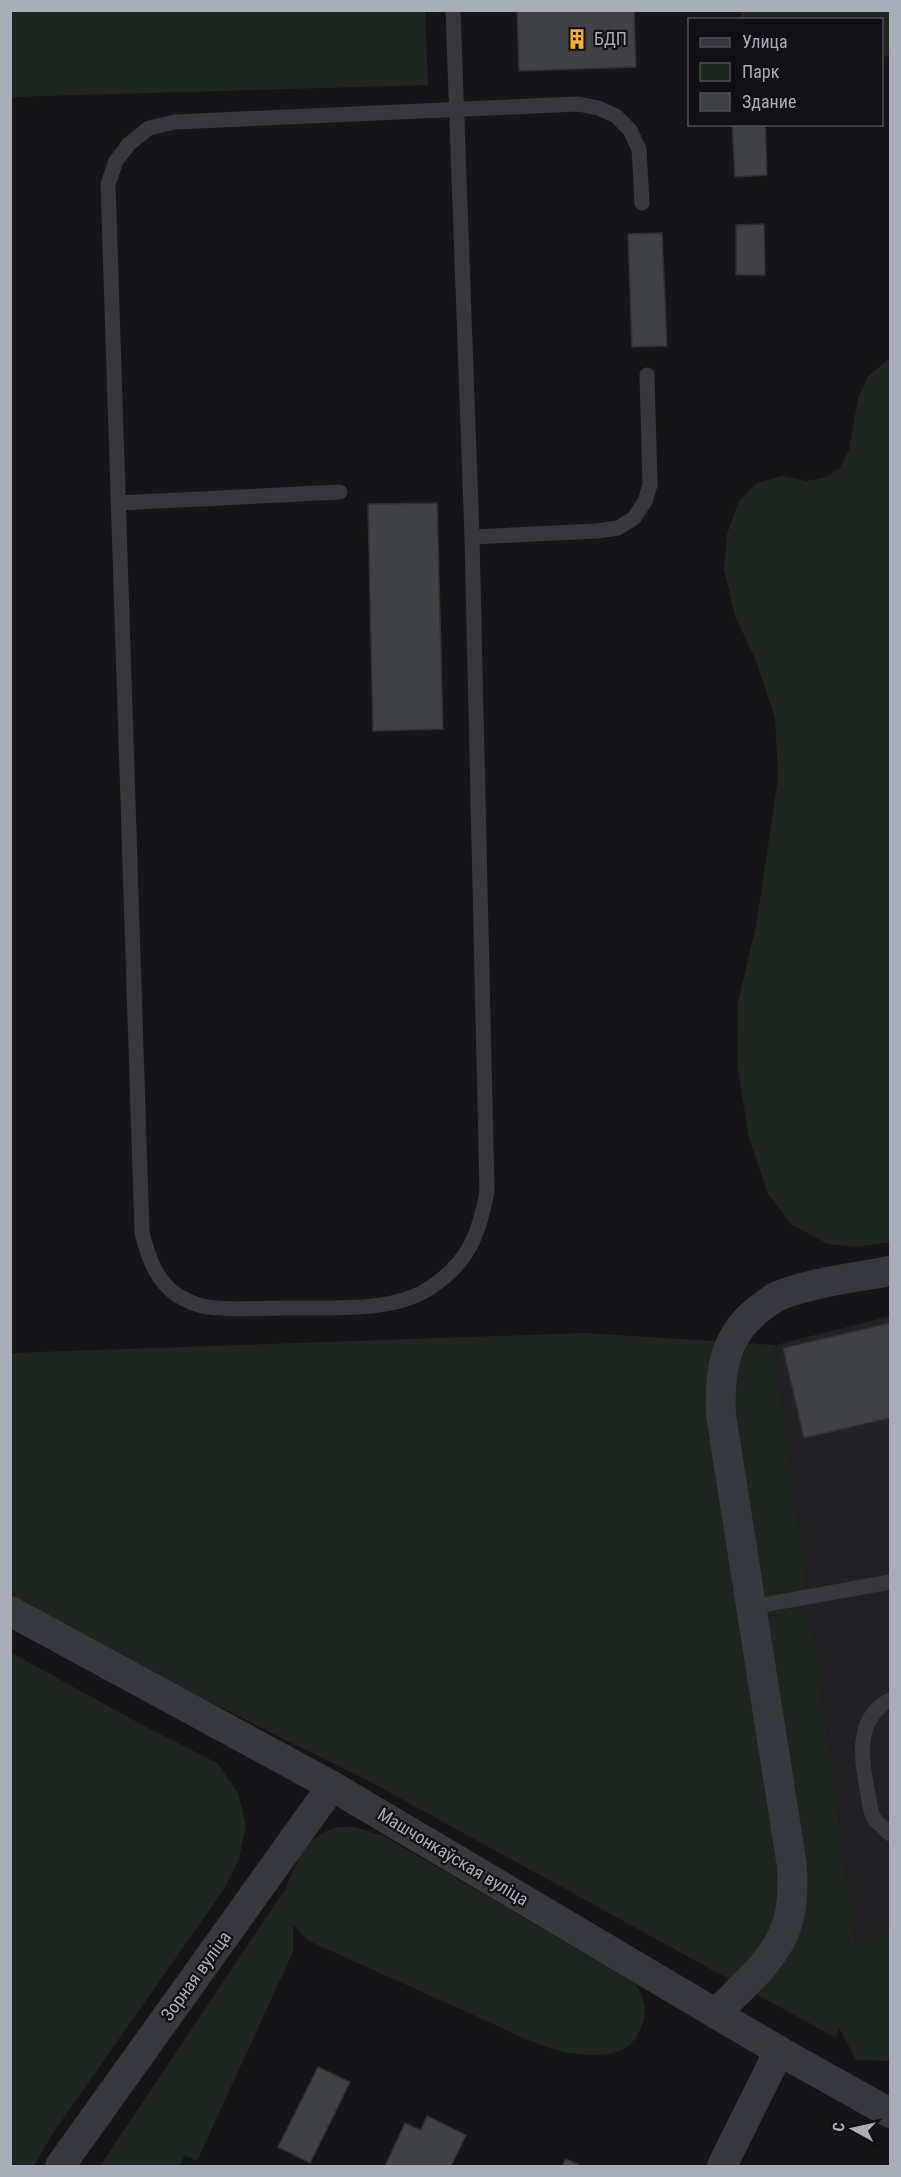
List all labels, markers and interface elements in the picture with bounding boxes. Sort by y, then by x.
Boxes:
legend [688,18,883,126]
building icon: БДП [565,27,589,51]
place label: БДП [594,28,627,49]
text: Улица [742,31,788,52]
text: Парк [742,61,780,82]
text: Здание [742,91,796,112]
street label: Машчонкаўская вуліца [374,1803,532,1910]
street label: Зорная вуліца [156,1927,235,2024]
north arrow [823,2099,883,2159]
text: С [829,2121,849,2133]

